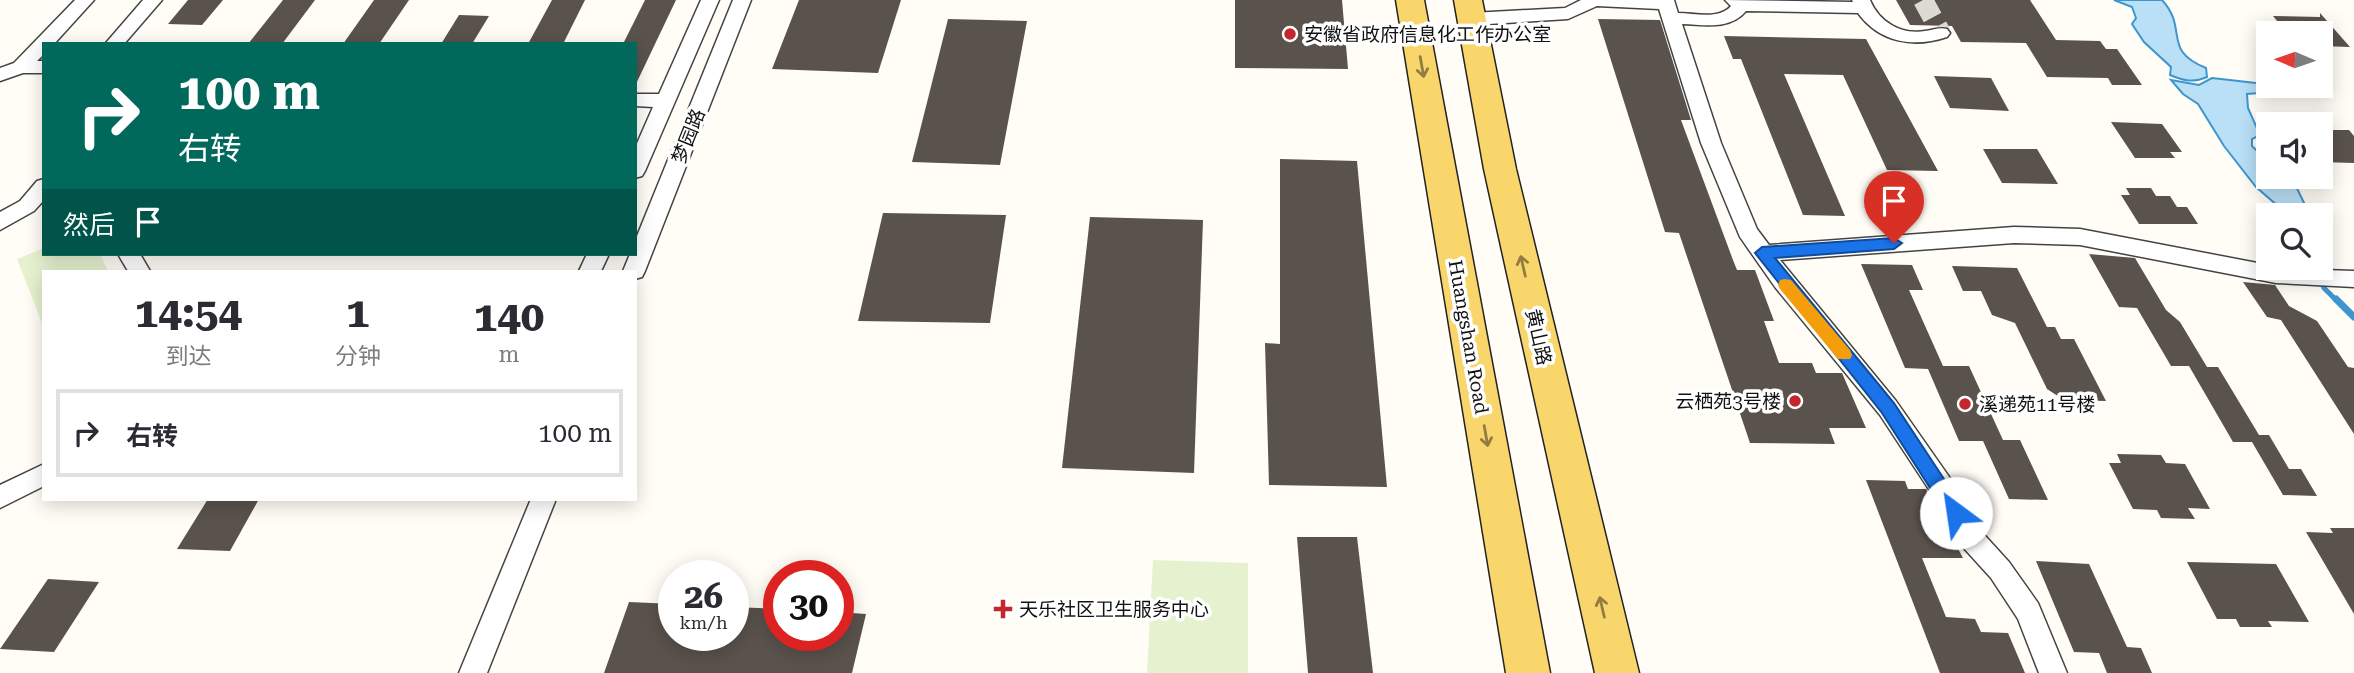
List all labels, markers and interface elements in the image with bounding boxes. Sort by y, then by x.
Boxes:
north arrow [2256,21,2333,98]
map controls [2256,21,2333,280]
place label: 安徽省政府信息化工作办公室 [1304,23,1551,46]
marker: 安徽省政府信息化工作办公室 [1282,26,1298,42]
one-way arrow [1416,55,1429,78]
text: 100 m [178,64,320,121]
icon: right [63,70,154,161]
street label: 梦园路 [667,105,710,167]
button: sound [2256,112,2333,189]
text: 右转 [178,130,242,168]
pin [1864,171,1924,243]
icon: arrive [1875,182,1913,220]
icon: arrive [129,203,167,241]
button: search [2256,203,2333,280]
text: 然后 [63,210,115,240]
one-way arrow [1516,255,1529,277]
street label: Huangshan Road [1444,258,1493,416]
text: 14:54 [135,288,242,337]
text: 1 [346,288,370,337]
text: 140 [474,292,544,341]
street label: 黄山路 [1521,307,1556,367]
text: m [498,341,519,368]
text: 到达 [165,343,211,370]
text: 分钟 [335,343,381,370]
place label: 云栖苑3号楼 [1675,390,1781,413]
marker: 云栖苑3号楼 [1787,393,1803,409]
place label: 溪递苑11号楼 [1979,393,2095,416]
marker: 溪递苑11号楼 [1957,396,1973,412]
icon: right [67,414,105,452]
text: 100 m [538,418,612,448]
text: 右转 [126,421,178,451]
one-way arrow [1480,424,1493,447]
position arrow [1919,476,1993,550]
speed limit sign: 30 [763,560,854,651]
text: 26 [684,576,723,617]
one-way arrow [1595,596,1608,618]
place label: 天乐社区卫生服务中心 [1019,598,1209,621]
marker: 天乐社区卫生服务中心 [993,599,1013,619]
text: km/h [679,612,728,633]

